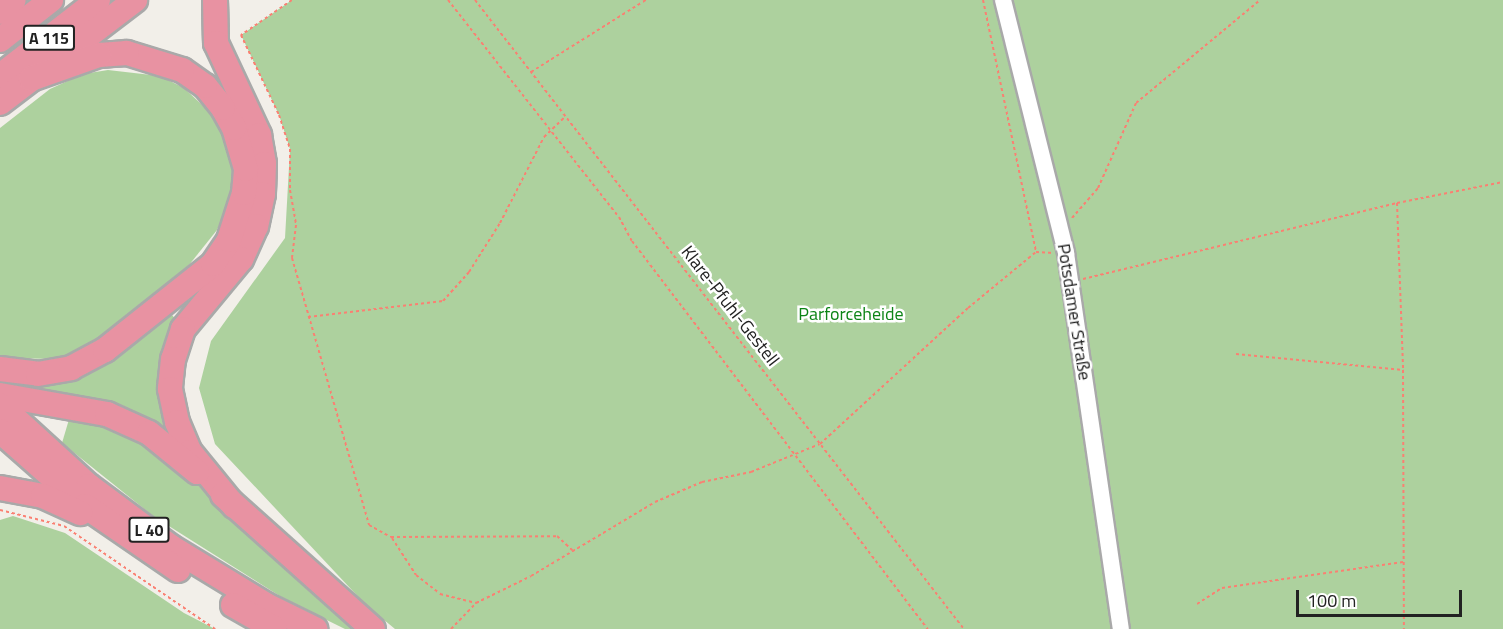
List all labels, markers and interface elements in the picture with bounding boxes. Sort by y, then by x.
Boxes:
road number: A 115 [22,25,76,51]
street label: Klare-Pfuhl-Gestell [676,242,784,370]
street label: Potsdamer Straße [1053,242,1095,382]
park label: Parforceheide [798,303,904,325]
road number: L 40 [128,517,170,543]
scale bar [1299,578,1466,616]
text: 100 m [1307,587,1356,614]

